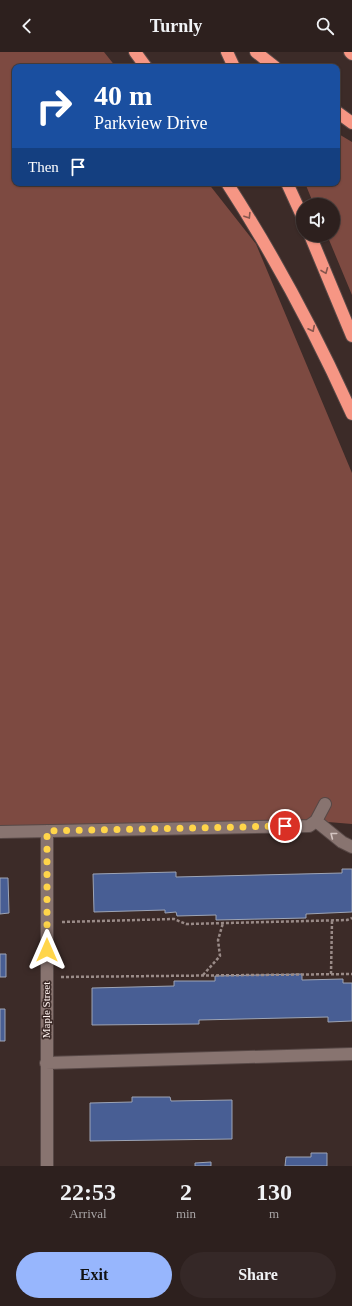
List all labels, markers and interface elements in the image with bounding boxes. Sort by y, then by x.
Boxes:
icon: back [16,15,38,37]
icon: search [314,15,336,37]
text: Turnly [150,16,202,36]
icon: right [28,80,80,132]
text: 40 m [94,80,152,111]
text: Parkview Drive [94,113,207,133]
icon: arrive [67,156,89,178]
text: Then [28,159,59,175]
map controls [296,198,340,242]
button: sound [296,198,340,242]
one-way arrow [243,212,251,219]
one-way arrow [321,267,329,274]
one-way arrow [307,325,315,332]
pin [268,809,302,843]
icon: arrive [274,815,296,837]
one-way arrow [331,833,338,840]
position arrow [26,929,68,971]
street label: Maple Street [40,982,52,1038]
text: 22:53 [60,1179,116,1205]
text: 2 [180,1179,192,1205]
text: 130 [256,1179,292,1205]
text: Arrival [69,1206,107,1221]
text: min [176,1206,196,1221]
text: m [269,1206,279,1221]
button: Exit [16,1252,172,1298]
button: Share [180,1252,336,1298]

